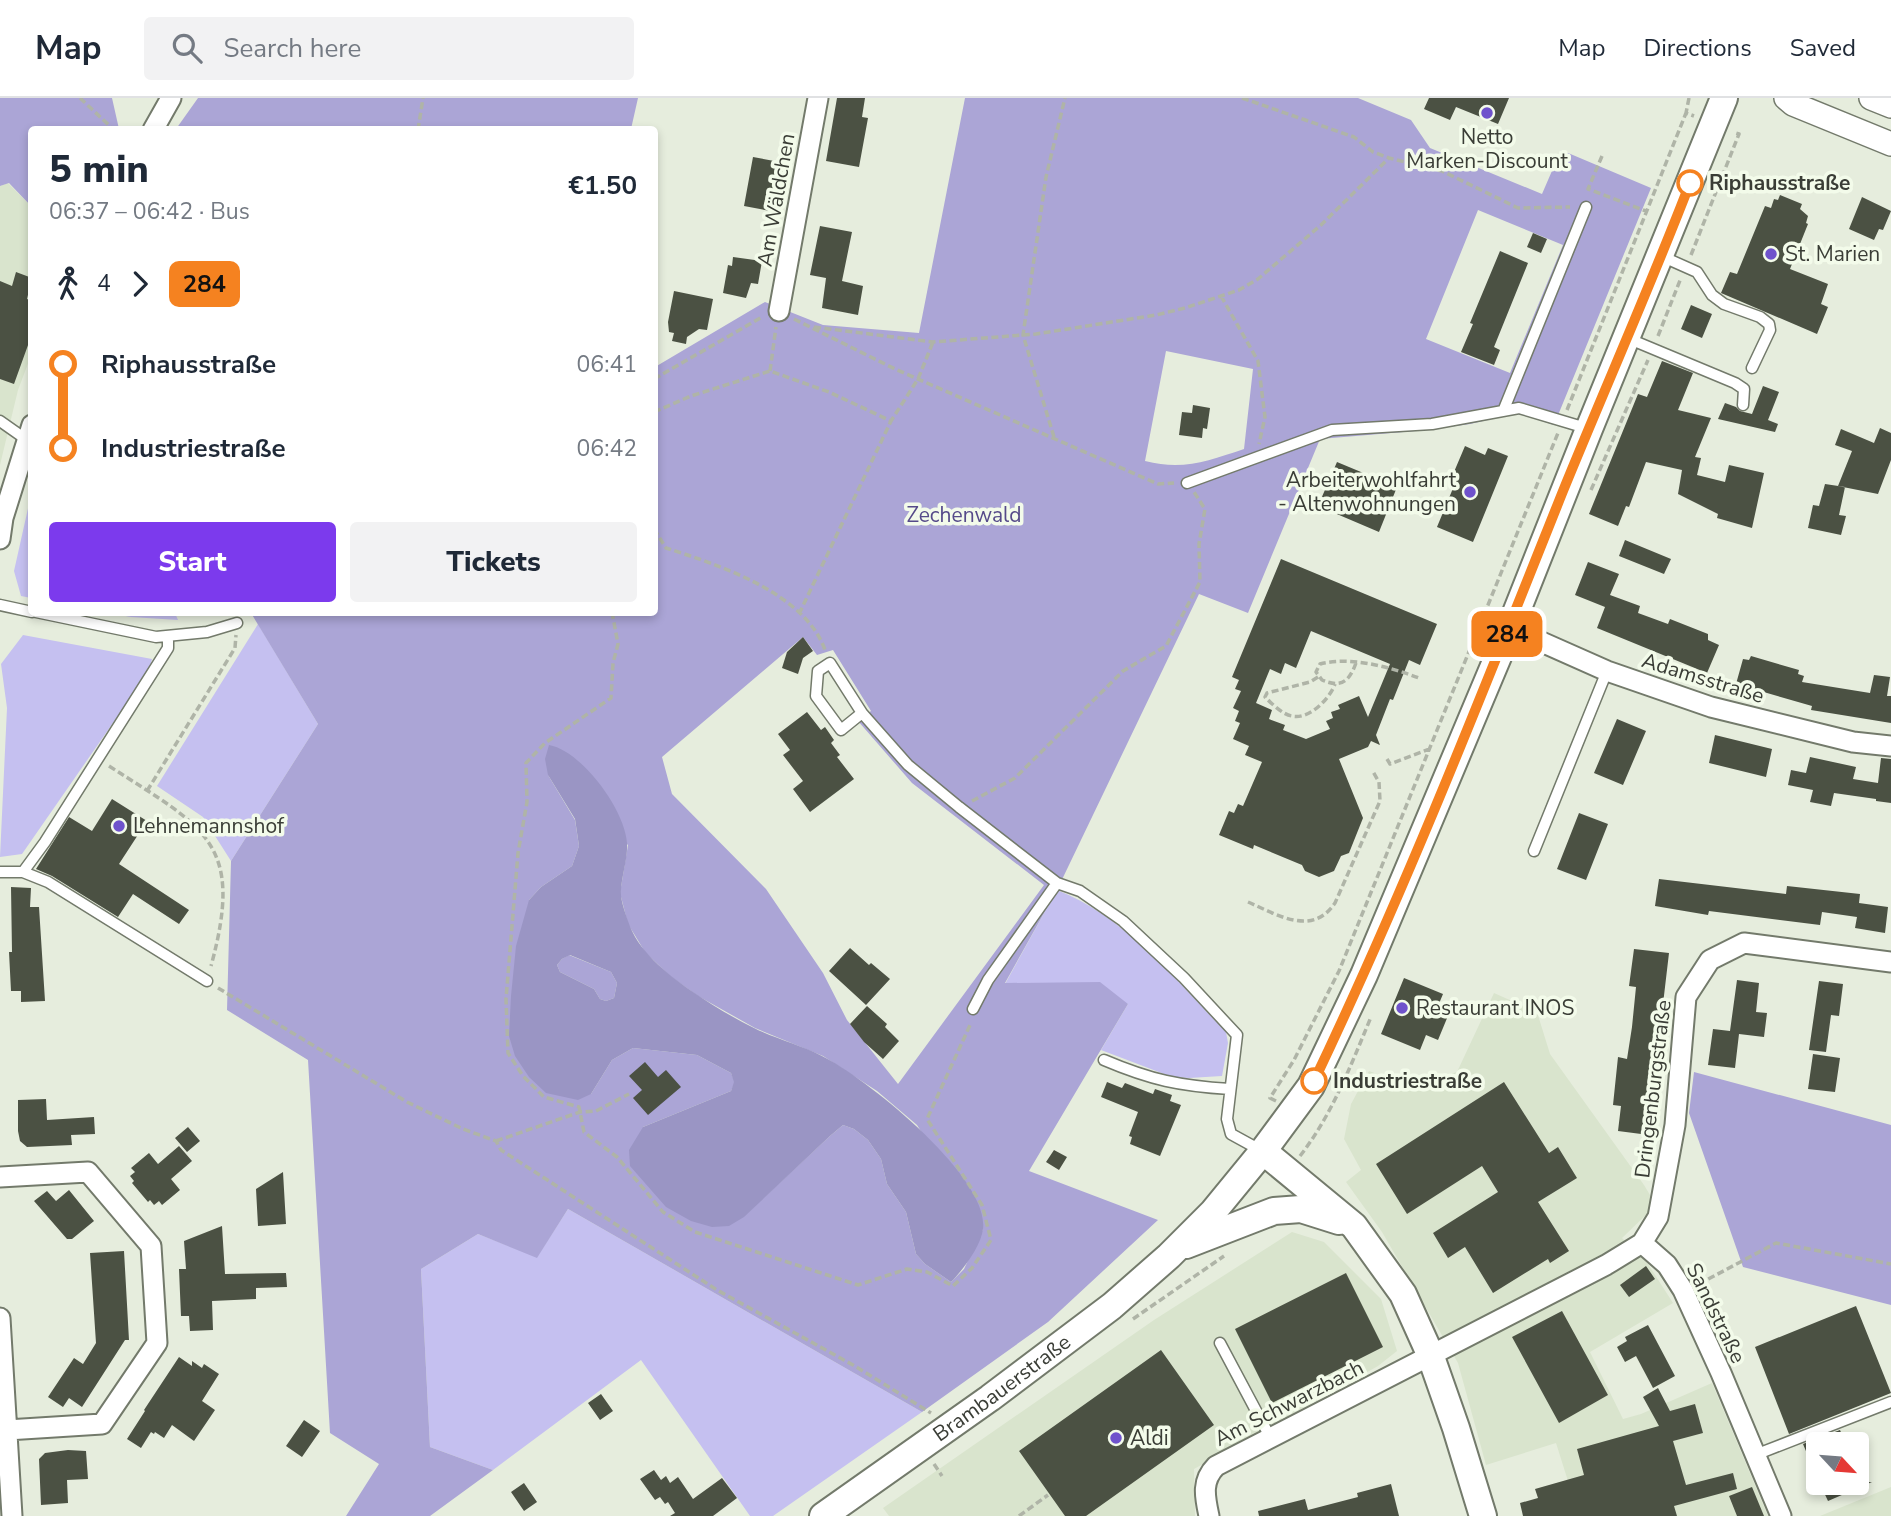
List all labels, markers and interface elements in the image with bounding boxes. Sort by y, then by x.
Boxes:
search box [144,17,634,80]
text: Map [35,26,102,71]
icon: search [168,29,206,67]
text: Search here [224,31,361,66]
text: Map [1558,32,1605,64]
text: Directions [1643,32,1752,64]
text: Saved [1790,32,1856,64]
marker: Netto Marken-Discount [1479,105,1495,121]
place label: Netto Marken-Discount [1406,123,1568,175]
street label: Am Wäldchen [751,131,801,269]
text: 5 min [49,144,149,195]
text: €1.50 [568,168,637,203]
place label: Riphausstraße [1709,169,1850,197]
marker: Riphausstraße [1677,170,1703,196]
text: 06:37 – 06:42 · Bus [49,196,250,227]
place label: St. Marien [1785,240,1880,268]
marker: St. Marien [1763,246,1779,262]
icon: walk [49,265,87,303]
icon: forward [121,265,159,303]
text: 4 [97,268,111,299]
text: 284 [183,268,226,300]
text: Riphausstraße [101,347,276,382]
text: 06:41 [577,349,637,380]
text: Industriestraße [101,431,286,466]
text: 06:42 [577,433,637,464]
place label: Arbeiterwohlfahrt - Altenwohnungen [1278,466,1457,518]
marker: Arbeiterwohlfahrt - Altenwohnungen [1462,484,1478,500]
park label: Zechenwald [907,501,1021,529]
button: Start [49,522,336,602]
button: Tickets [350,522,637,602]
line badge: 284 [1467,611,1547,657]
text: 284 [1485,618,1529,650]
street label: Adamsstraße [1638,646,1768,710]
place label: Lehnemannshof [133,812,285,840]
marker: Lehnemannshof [111,818,127,834]
place label: Restaurant INOS [1416,994,1574,1022]
street label: Dringenburgstraße [1628,998,1678,1180]
marker: Restaurant INOS [1394,1000,1410,1016]
place label: Industriestraße [1333,1067,1482,1095]
marker: Industriestraße [1301,1068,1327,1094]
street label: Sandstraße [1680,1258,1752,1368]
street label: Brambauerstraße [927,1328,1077,1448]
street label: Am Schwarzbach [1210,1353,1368,1453]
place label: Aldi [1130,1424,1169,1452]
marker: Aldi [1108,1430,1124,1446]
north arrow [1806,1432,1869,1494]
map controls [1806,1432,1869,1495]

